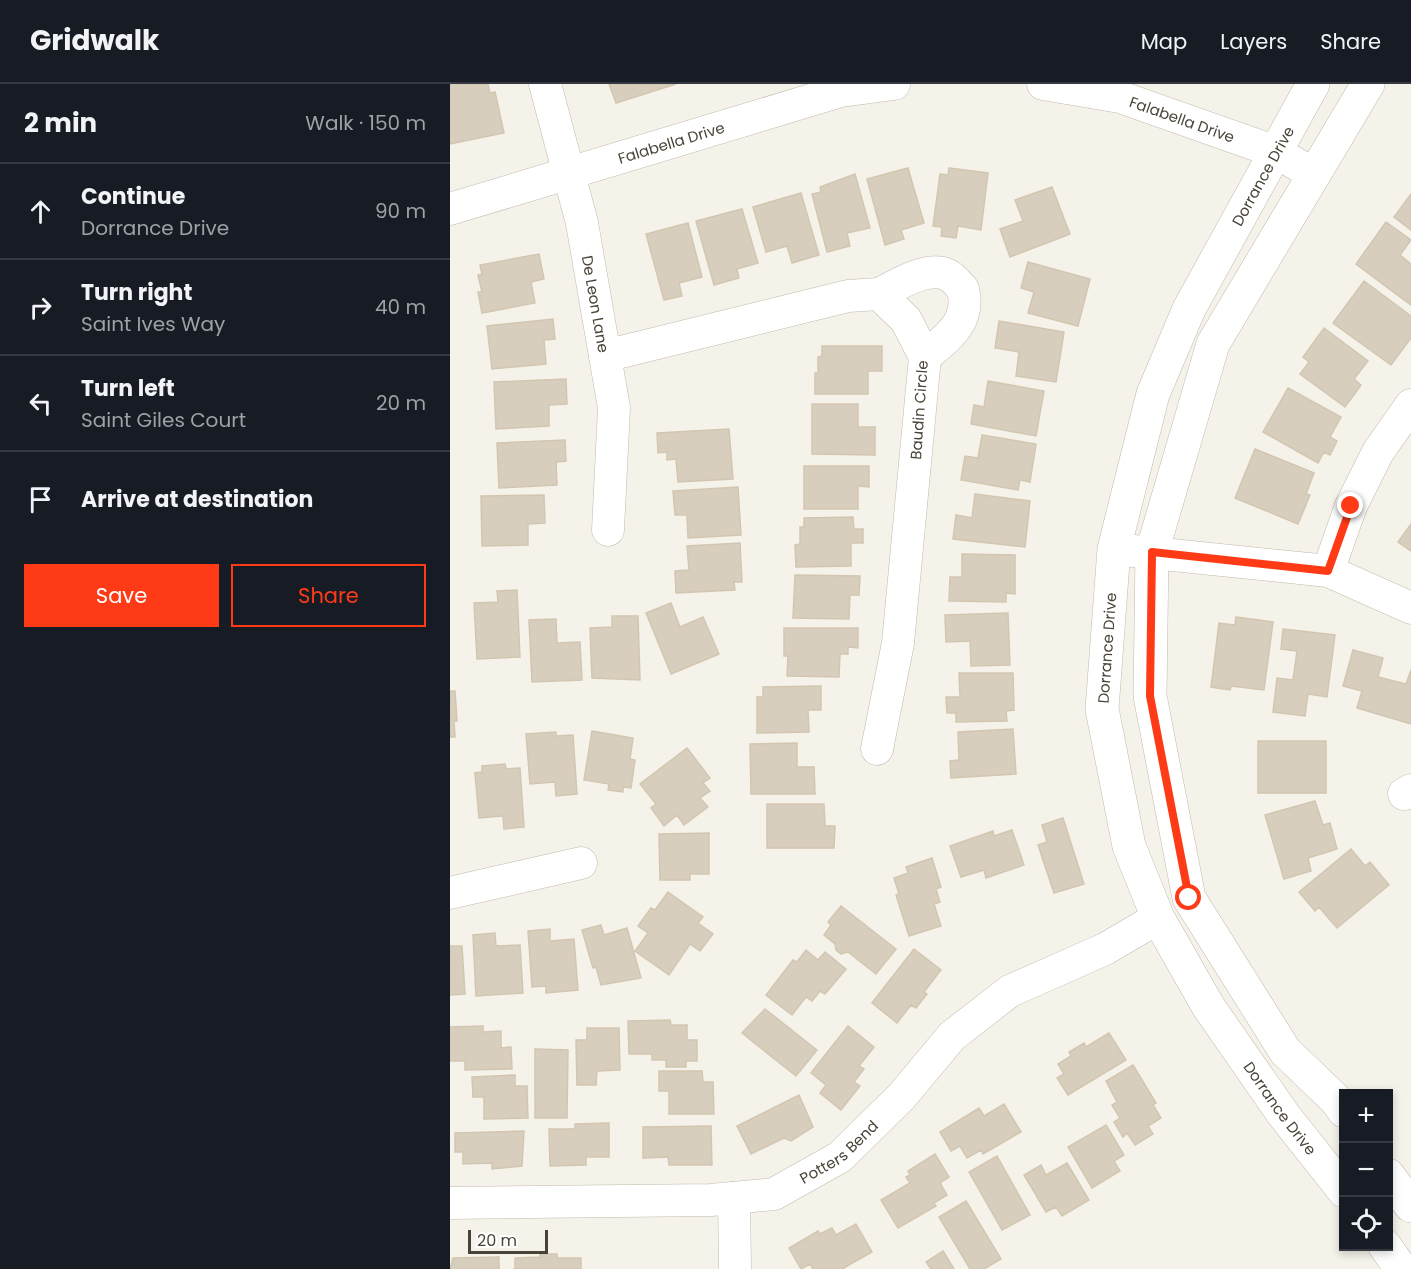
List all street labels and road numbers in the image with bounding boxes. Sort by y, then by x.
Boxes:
street label: Falabella Drive [1127,91,1238,147]
street label: Falabella Drive [615,116,727,168]
street label: Dorrance Drive [1227,122,1299,230]
street label: De Leon Lane [577,254,615,354]
street label: Baudin Circle [905,360,933,460]
street label: Dorrance Drive [1093,592,1121,704]
street label: Dorrance Drive [1239,1057,1322,1159]
street label: Potters Bend [796,1115,882,1188]

